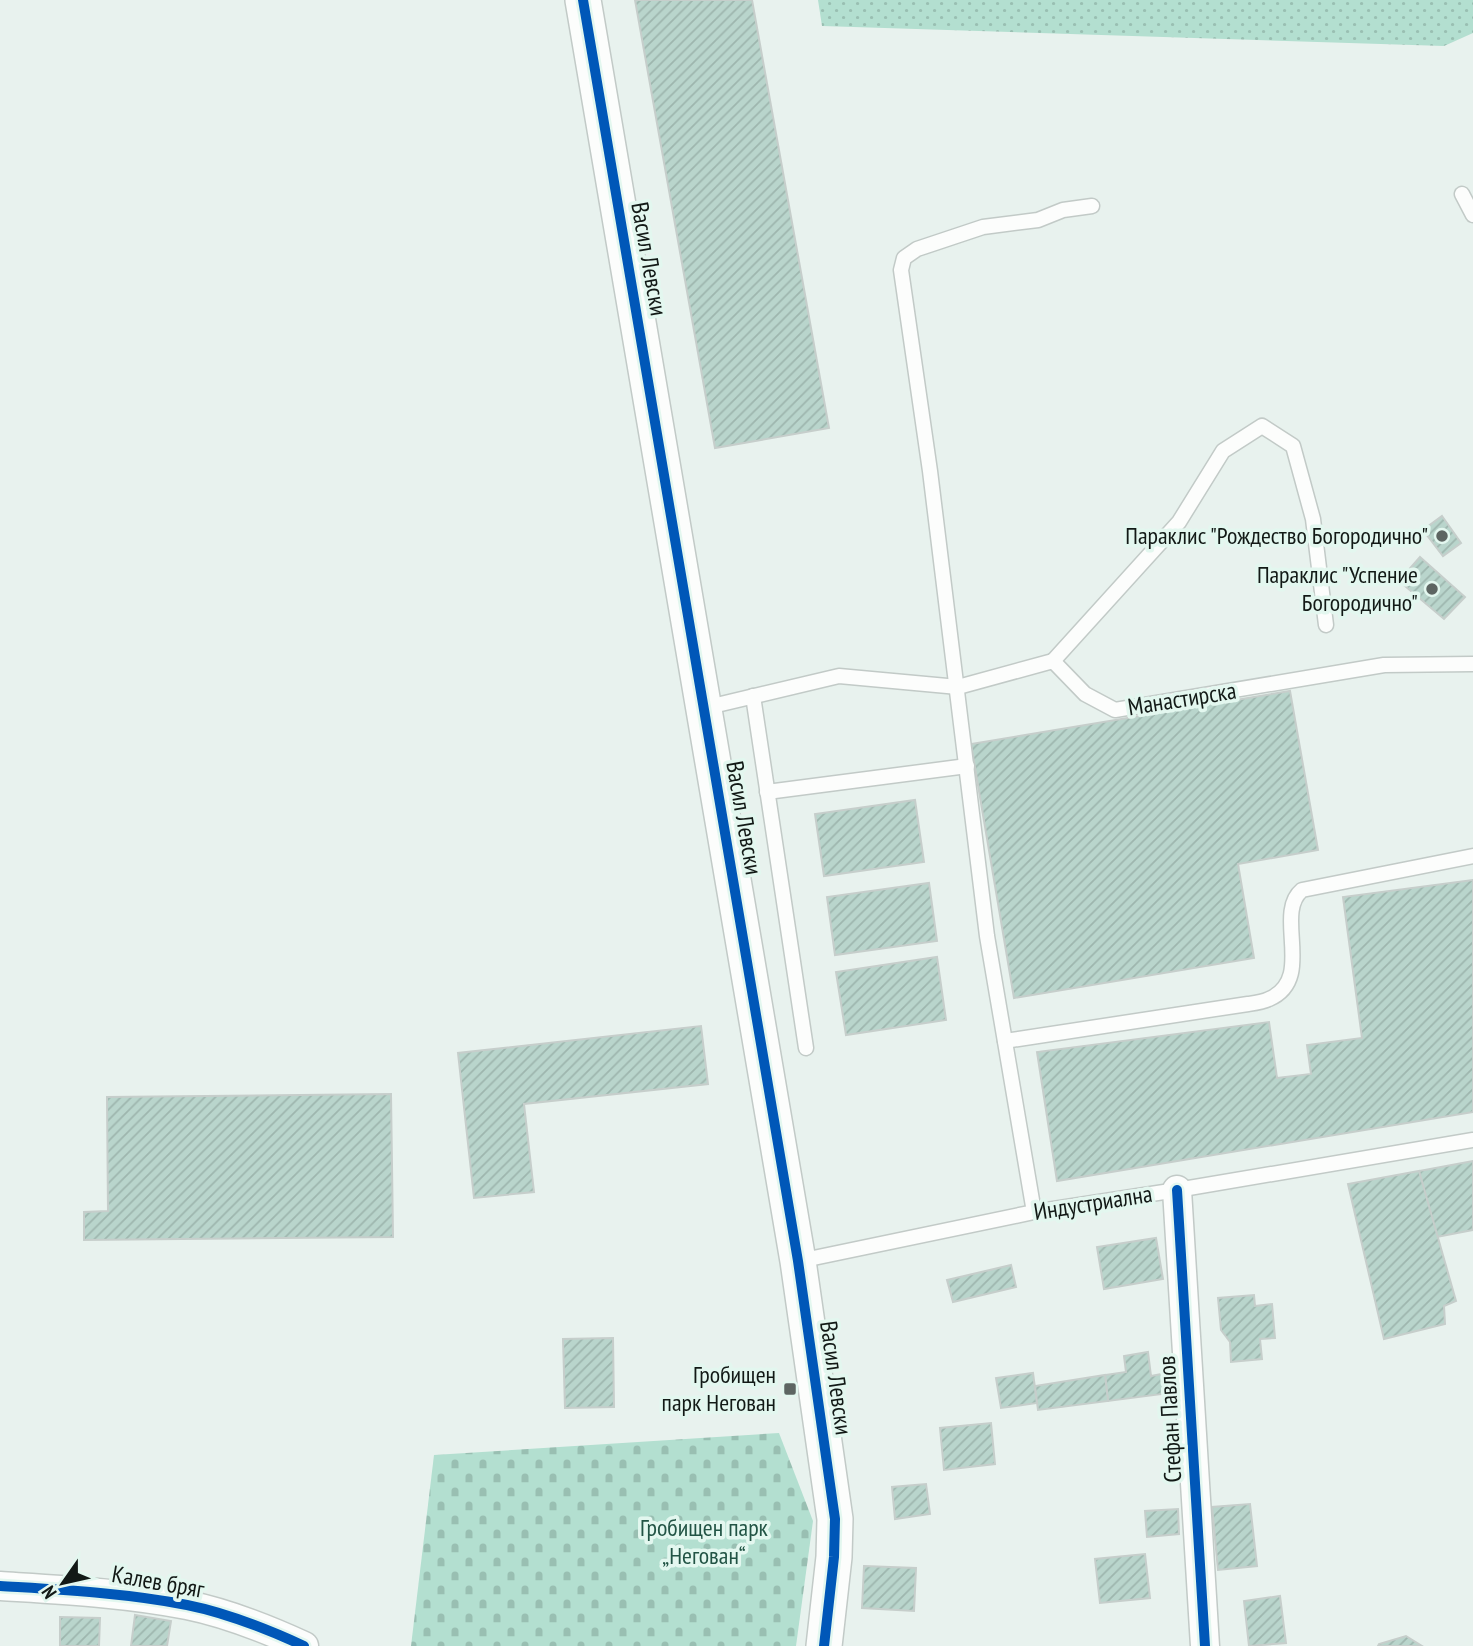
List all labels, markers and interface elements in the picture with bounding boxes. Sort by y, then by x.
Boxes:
street label: Васил Левски [624,200,675,318]
place label: Параклис "Рождество Богородично" [1125,520,1428,551]
marker: Параклис "Рождество Богородично" [1434,528,1450,544]
place label: Параклис "Успение Богородично" [1257,559,1418,618]
marker: Параклис "Успение Богородично" [1424,581,1440,597]
street label: Манастирска [1126,675,1238,722]
street label: Васил Левски [719,759,770,877]
street label: Индустриална [1032,1178,1154,1227]
street label: Васил Левски [813,1319,860,1437]
street label: Стефан Павлов [1151,1355,1188,1483]
place label: Гробищен парк Негован [662,1359,776,1418]
marker: Гробищен парк Негован [782,1381,798,1397]
park label: Гробищен парк „Негован“ [640,1512,769,1571]
north arrow [28,1548,98,1618]
street label: Калев бряг [110,1558,207,1605]
text: N [36,1582,62,1603]

